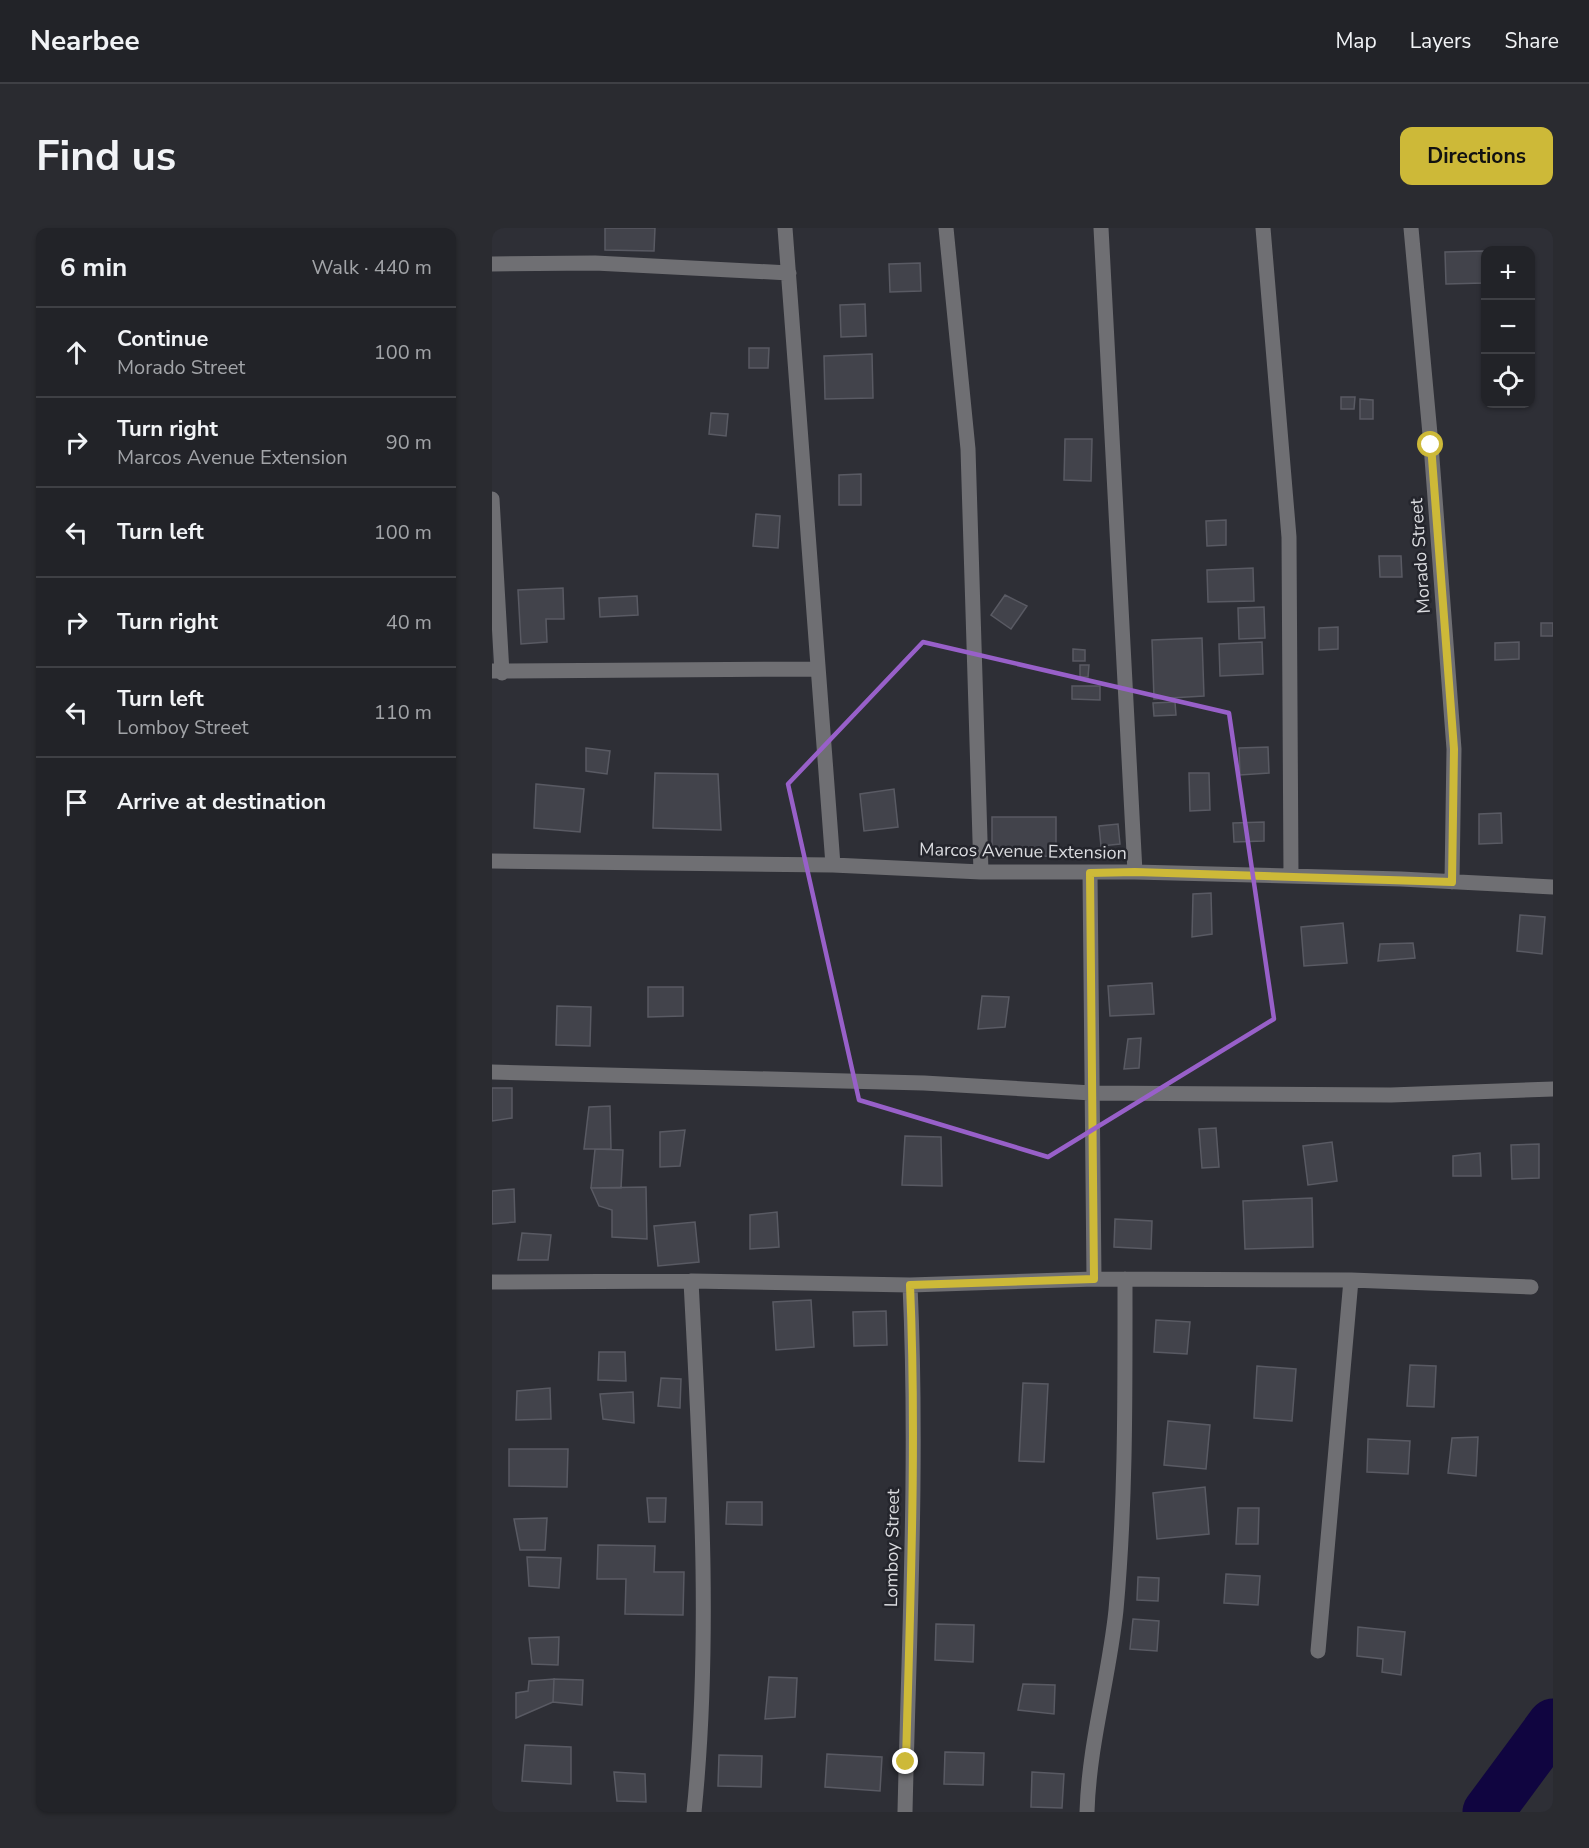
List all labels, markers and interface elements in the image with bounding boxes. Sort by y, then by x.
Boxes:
text: Nearbee [30,22,140,60]
text: Map [1335,27,1377,55]
text: Layers [1410,27,1471,55]
text: Share [1504,27,1559,55]
button: Directions [1400,127,1553,185]
text: Find us [36,128,176,185]
map controls [1481,246,1535,408]
button: + [1481,246,1535,300]
text: 6 min [60,250,127,285]
text: Walk · 440 m [312,254,432,281]
button: − [1481,300,1535,354]
text: Continue [117,324,208,354]
icon: ahead [60,336,93,369]
text: 100 m [374,339,432,366]
text: Morado Street [117,354,245,381]
button: locate [1481,354,1535,408]
text: Turn right [117,414,218,444]
icon: right [60,426,93,459]
text: 90 m [386,429,432,456]
route start [1417,431,1443,457]
text: Marcos Avenue Extension [117,444,348,471]
street label: Morado Street [1404,497,1436,614]
icon: left [60,516,93,549]
text: Turn left [117,517,204,547]
text: 100 m [374,519,432,546]
icon: right [60,606,93,639]
text: Turn right [117,607,218,637]
text: 40 m [386,609,432,636]
text: Turn left [117,684,204,714]
icon: left [60,696,93,729]
text: 110 m [374,699,432,726]
text: Lomboy Street [117,714,249,741]
icon: arrive [60,786,93,819]
text: Arrive at destination [117,787,326,817]
street label: Marcos Avenue Extension [919,837,1127,865]
street label: Lomboy Street [879,1488,905,1607]
route end [892,1748,918,1774]

